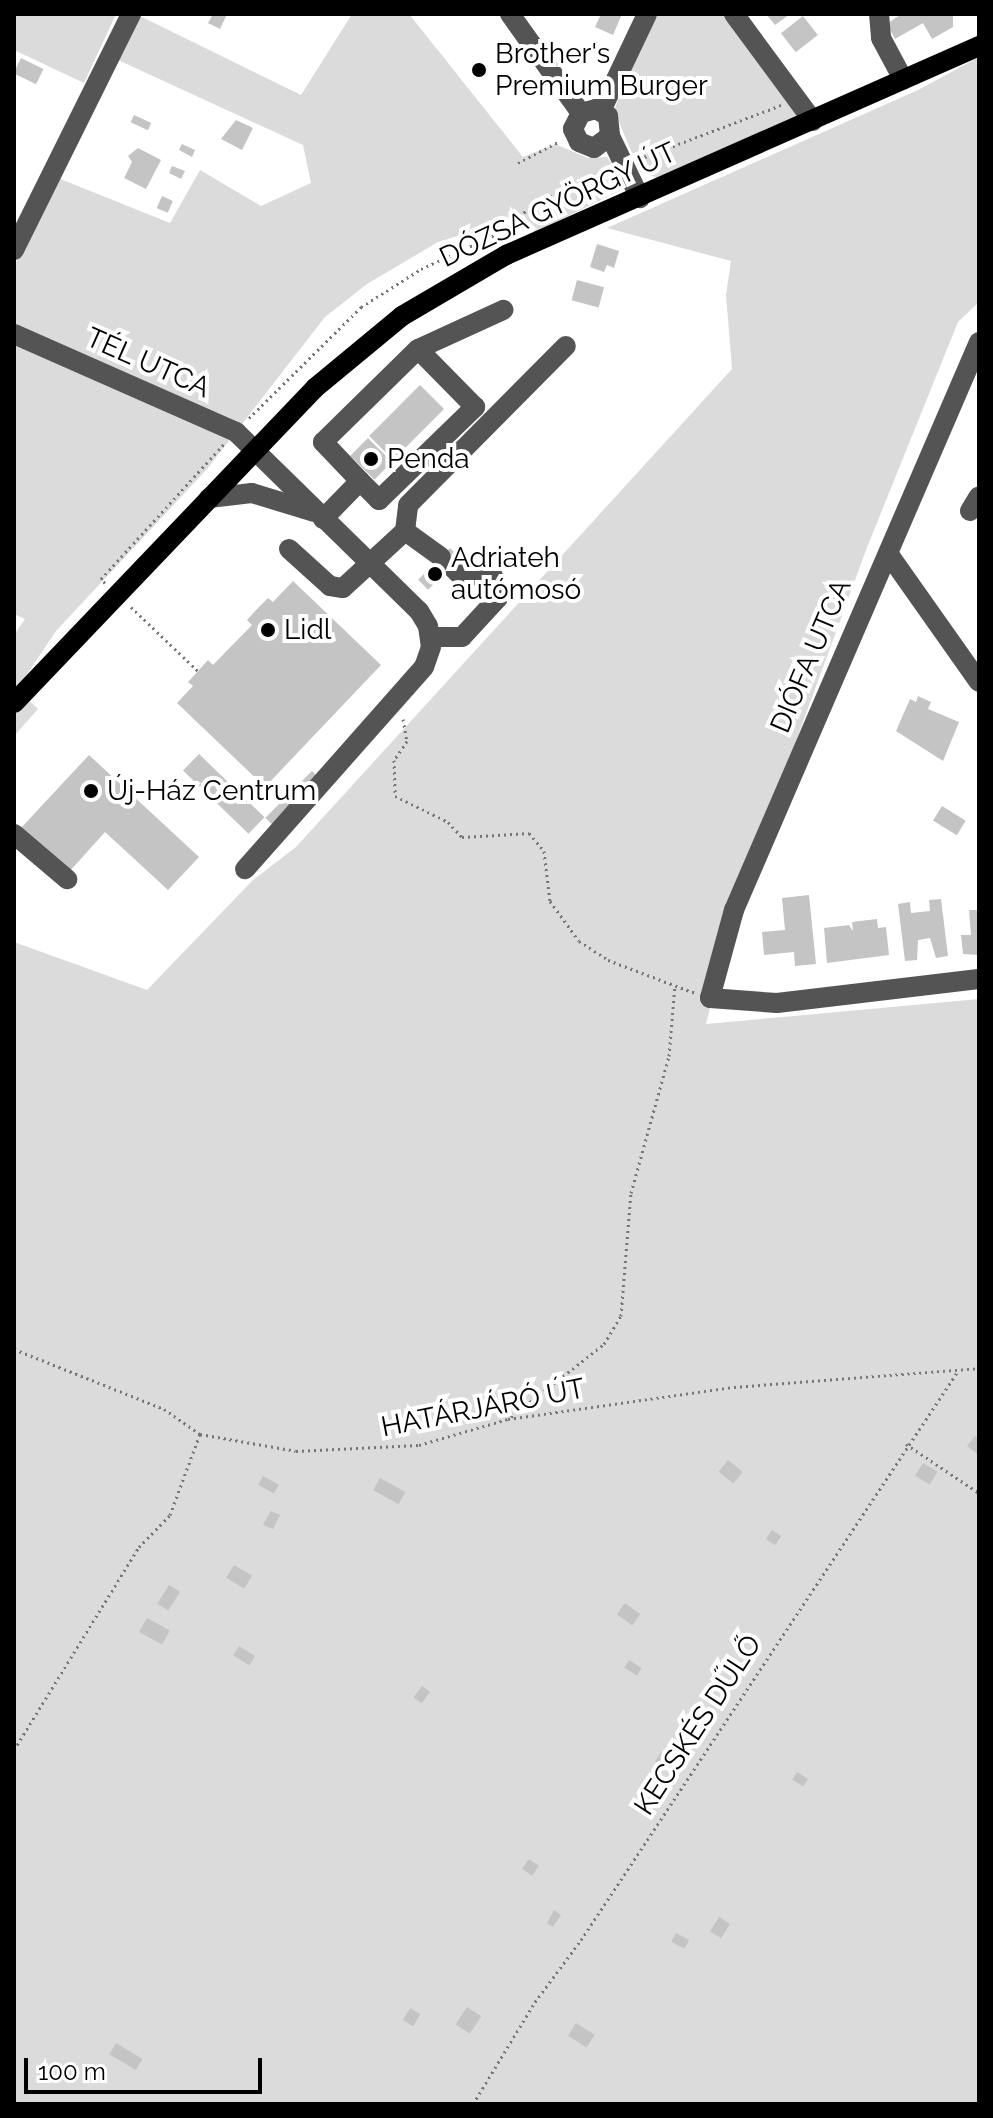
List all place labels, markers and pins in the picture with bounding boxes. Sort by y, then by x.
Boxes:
place label: Brother's Premium Burger [495,37,708,103]
marker: Brother's Premium Burger [470,61,488,79]
place label: Penda [387,442,470,476]
marker: Penda [362,450,380,468]
place label: Adriateh autómosó [451,541,581,607]
marker: Adriateh autómosó [426,565,444,583]
place label: Lidl [284,613,331,647]
marker: Lidl [259,621,277,639]
place label: Új-Ház Centrum [107,774,316,808]
marker: Új-Ház Centrum [82,782,100,800]

